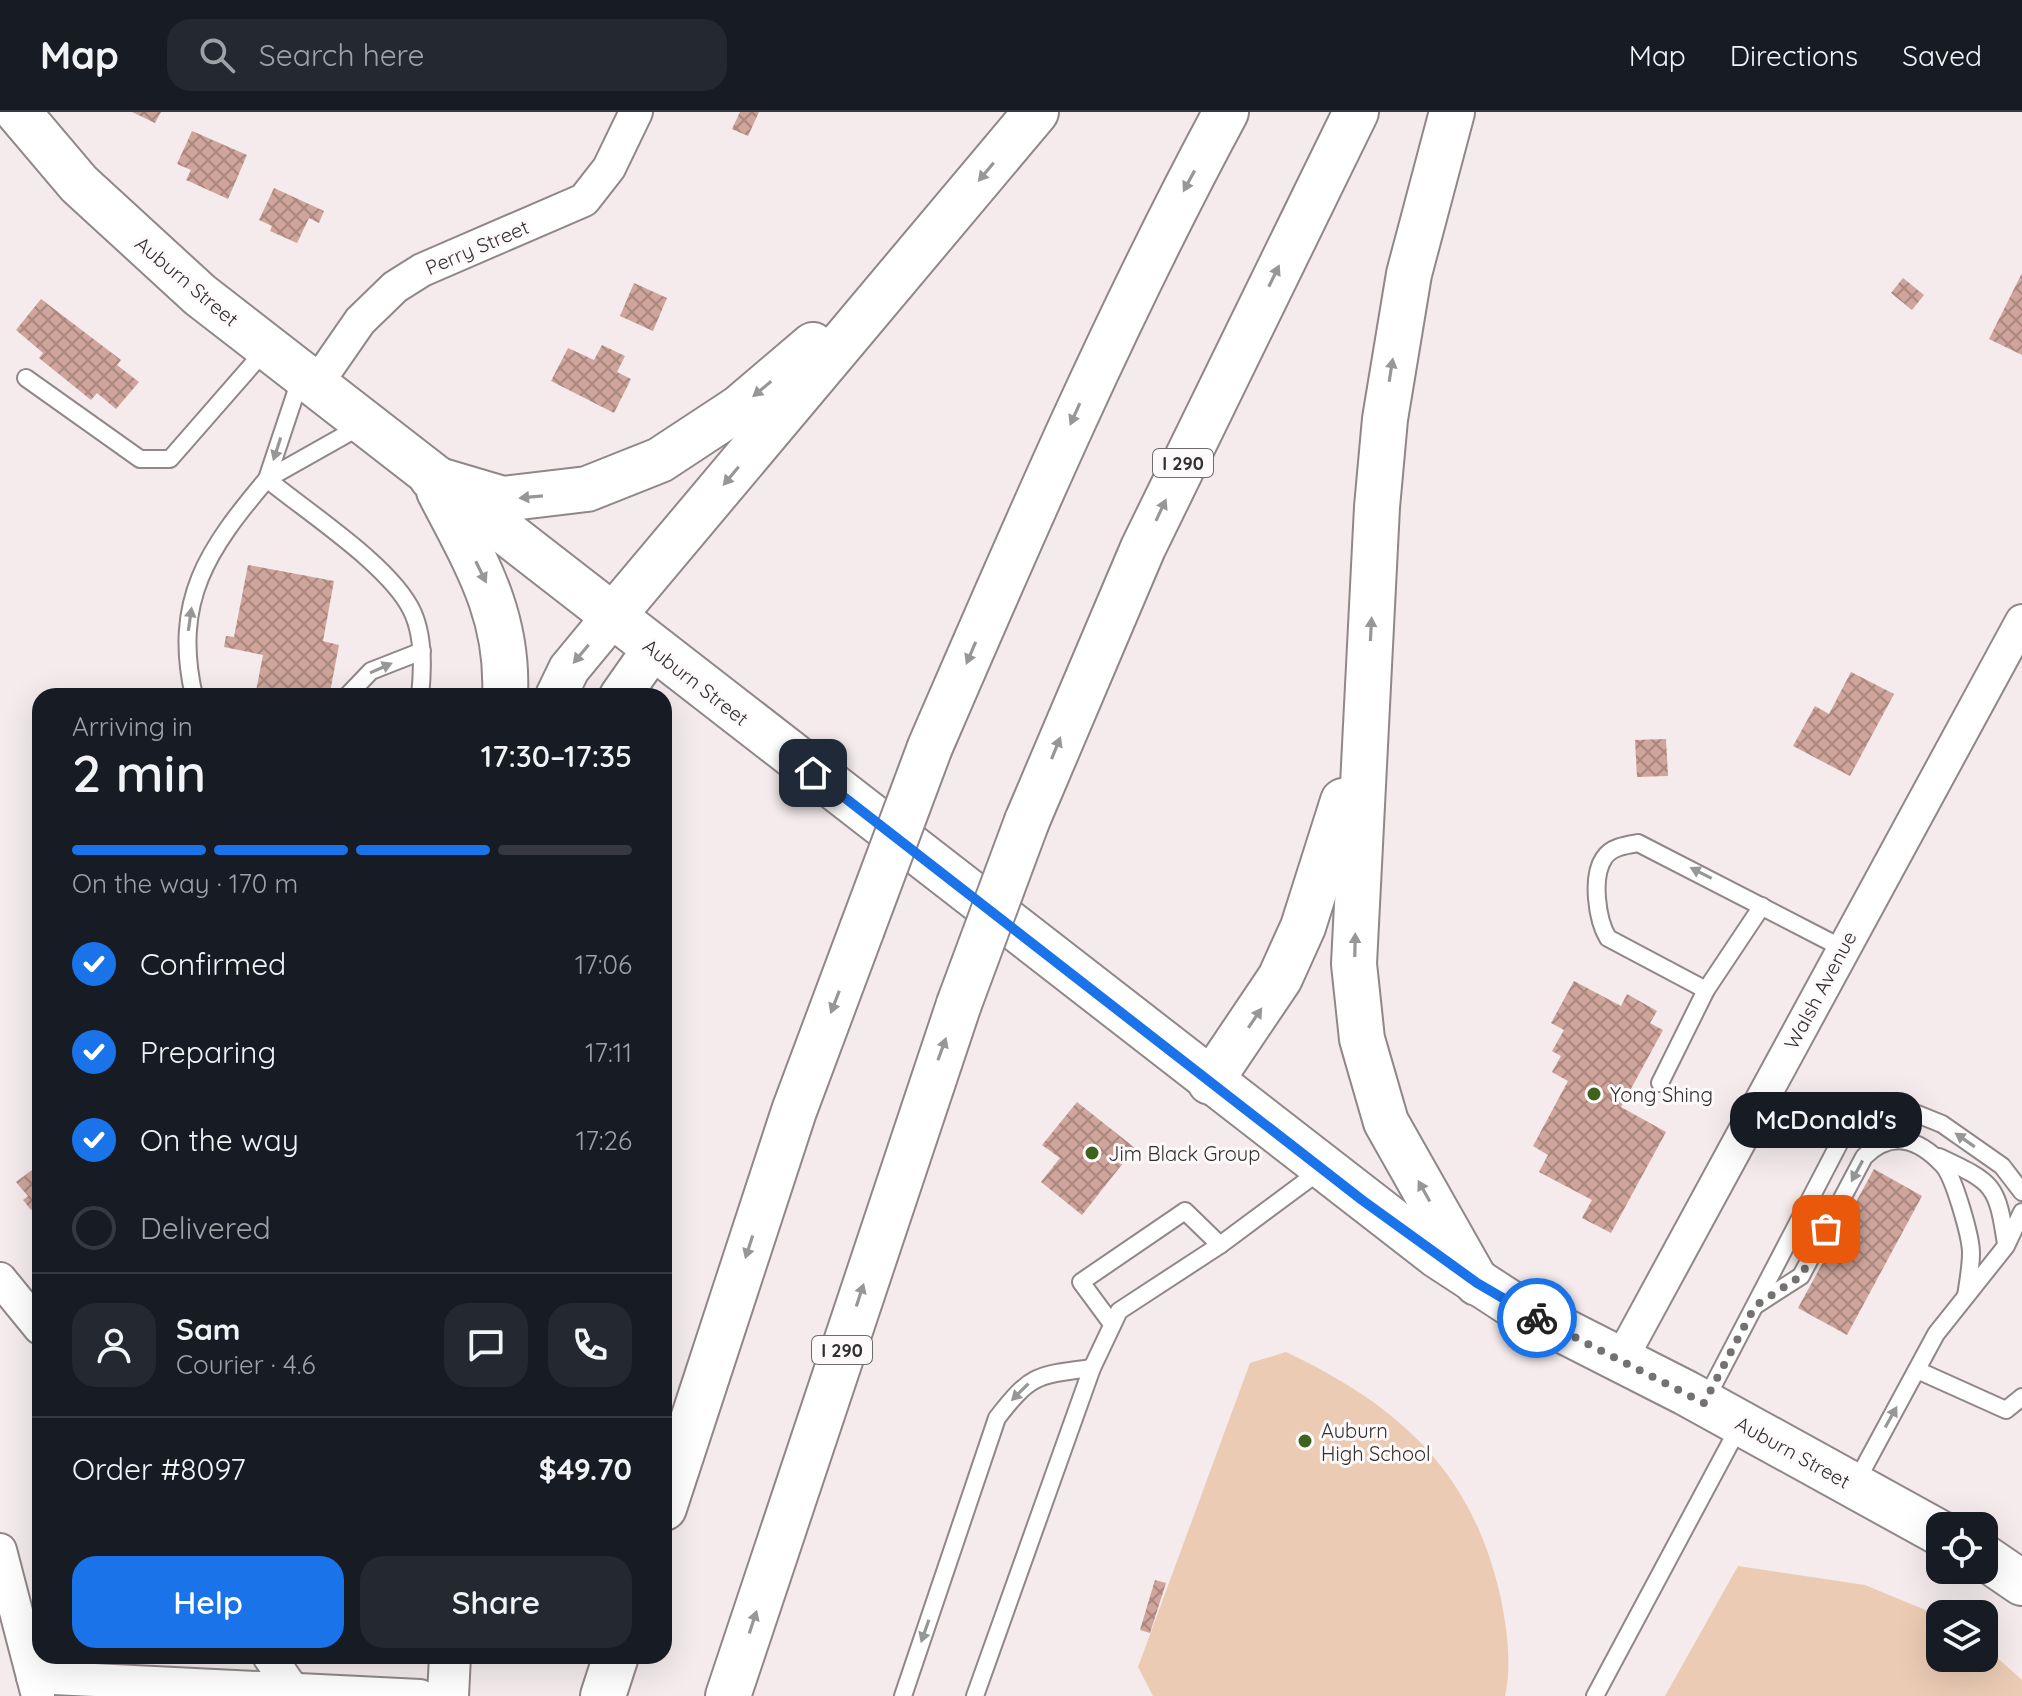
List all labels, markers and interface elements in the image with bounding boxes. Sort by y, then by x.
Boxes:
search box [167,19,727,91]
text: Map [40,31,119,79]
icon: search [195,33,239,77]
text: Search here [259,36,424,74]
text: Map [1629,38,1686,73]
text: Directions [1730,38,1858,73]
text: Saved [1902,38,1982,73]
one-way arrow [978,161,995,181]
one-way arrow [1182,169,1196,192]
street label: Perry Street [422,214,533,280]
street label: Auburn Street [130,231,244,332]
one-way arrow [1267,265,1281,288]
one-way arrow [1385,357,1398,382]
one-way arrow [752,380,772,397]
one-way arrow [1069,403,1082,426]
one-way arrow [270,437,282,461]
road number: I 290 [1153,449,1213,477]
one-way arrow [723,466,740,486]
one-way arrow [518,491,543,504]
one-way arrow [1154,499,1168,522]
one-way arrow [474,561,488,584]
one-way arrow [184,606,197,631]
one-way arrow [1365,616,1378,641]
street label: Auburn Street [638,633,754,731]
one-way arrow [965,641,978,665]
one-way arrow [573,644,590,664]
one-way arrow [370,661,393,674]
text: Arriving in [72,710,193,743]
one-way arrow [1050,736,1063,760]
text: 17:30–17:35 [481,737,632,775]
pin [779,739,847,807]
text: 2 min [72,740,206,805]
icon: home [791,751,835,795]
text: On the way · 170 m [72,867,298,900]
one-way arrow [1689,867,1712,880]
street label: Walsh Avenue [1778,927,1862,1053]
one-way arrow [1348,932,1361,957]
icon: check [72,942,116,986]
text: Confirmed [140,945,286,983]
text: 17:06 [575,948,632,981]
one-way arrow [828,990,841,1014]
one-way arrow [1247,1008,1262,1029]
icon: check [72,1030,116,1074]
text: Preparing [140,1033,276,1071]
text: 17:11 [585,1036,632,1069]
one-way arrow [937,1036,949,1060]
place label: Yong Shing [1610,1082,1713,1107]
marker: Yong Shing [1585,1085,1603,1103]
callout: McDonald's [1730,1093,1922,1149]
text: McDonald's [1755,1103,1897,1136]
icon: check [72,1118,116,1162]
text: On the way [140,1121,299,1159]
text: 17:26 [576,1124,632,1157]
one-way arrow [1955,1133,1976,1148]
place label: Jim Black Group [1108,1141,1260,1166]
marker: Jim Black Group [1083,1144,1101,1162]
one-way arrow [1850,1160,1864,1182]
one-way arrow [1417,1180,1430,1203]
pin [1792,1195,1860,1263]
icon: bag [1804,1207,1848,1251]
text: Delivered [140,1209,271,1247]
one-way arrow [743,1236,755,1260]
courier [1497,1278,1577,1358]
one-way arrow [855,1283,867,1307]
icon: bike [1515,1296,1559,1340]
button: person [72,1303,156,1387]
button: chat [444,1303,528,1387]
button: phone [548,1303,632,1387]
text: Sam [176,1310,240,1348]
road number: I 290 [812,1336,872,1364]
text: Courier · 4.6 [176,1348,315,1381]
one-way arrow [1011,1382,1030,1400]
one-way arrow [1884,1406,1898,1428]
street label: Auburn Street [1731,1410,1855,1494]
place label: Auburn High School [1321,1418,1431,1466]
marker: Auburn High School [1296,1432,1314,1450]
text: Order #8097 [72,1450,246,1488]
text: $49.70 [539,1450,632,1488]
map controls [1926,1512,1998,1672]
button: locate [1926,1512,1998,1584]
button: Help [72,1556,344,1648]
button: Share [360,1556,632,1648]
button: layers [1926,1600,1998,1672]
one-way arrow [747,1610,759,1634]
one-way arrow [919,1620,931,1644]

